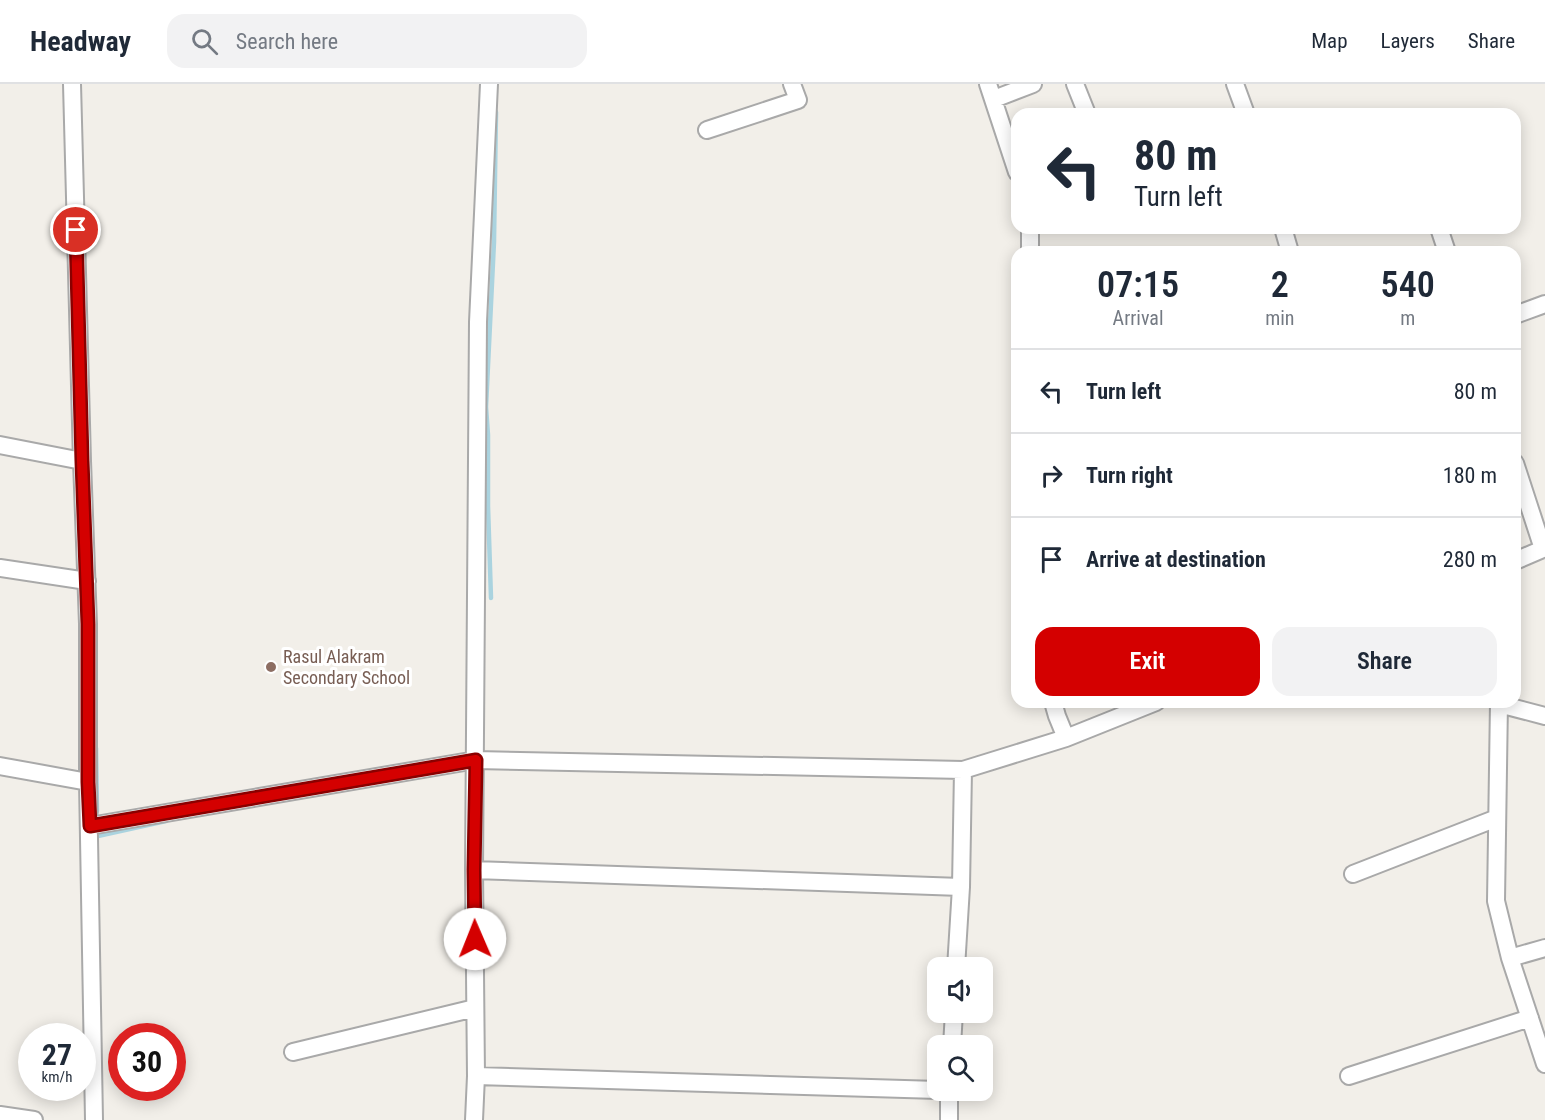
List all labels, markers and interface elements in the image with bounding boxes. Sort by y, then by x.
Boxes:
search box [167,14,587,68]
text: Headway [30,25,131,58]
icon: search [188,25,221,58]
text: Search here [236,29,338,54]
text: Map [1311,29,1348,53]
text: Layers [1381,29,1435,53]
text: Share [1468,29,1515,53]
text: 80 m [1134,131,1217,180]
icon: left [1035,132,1113,210]
text: Turn left [1134,181,1223,213]
pin [50,204,101,255]
icon: arrive [59,213,92,246]
text: 07:15 [1097,264,1179,306]
text: 2 [1271,264,1289,306]
text: 540 [1381,264,1435,306]
text: Arrival [1113,306,1164,330]
text: min [1265,306,1294,330]
text: m [1400,306,1415,330]
icon: left [1035,375,1068,408]
text: Turn left [1086,379,1161,404]
text: 80 m [1454,379,1497,404]
icon: right [1035,459,1068,492]
text: Turn right [1086,463,1173,488]
text: 180 m [1443,463,1497,488]
icon: arrive [1035,543,1068,576]
text: Arrive at destination [1086,547,1266,572]
text: 280 m [1443,547,1497,572]
button: Exit [1035,627,1260,696]
button: Share [1272,627,1497,696]
place label: Rasul Alakram Secondary School [283,646,410,688]
marker: Rasul Alakram Secondary School [264,660,278,674]
position arrow [443,907,507,971]
map controls [927,957,993,1101]
button: sound [927,957,993,1023]
speed limit sign: 30 [108,1023,186,1101]
button: search [927,1035,993,1101]
text: 27 [42,1037,72,1072]
text: km/h [42,1068,72,1086]

